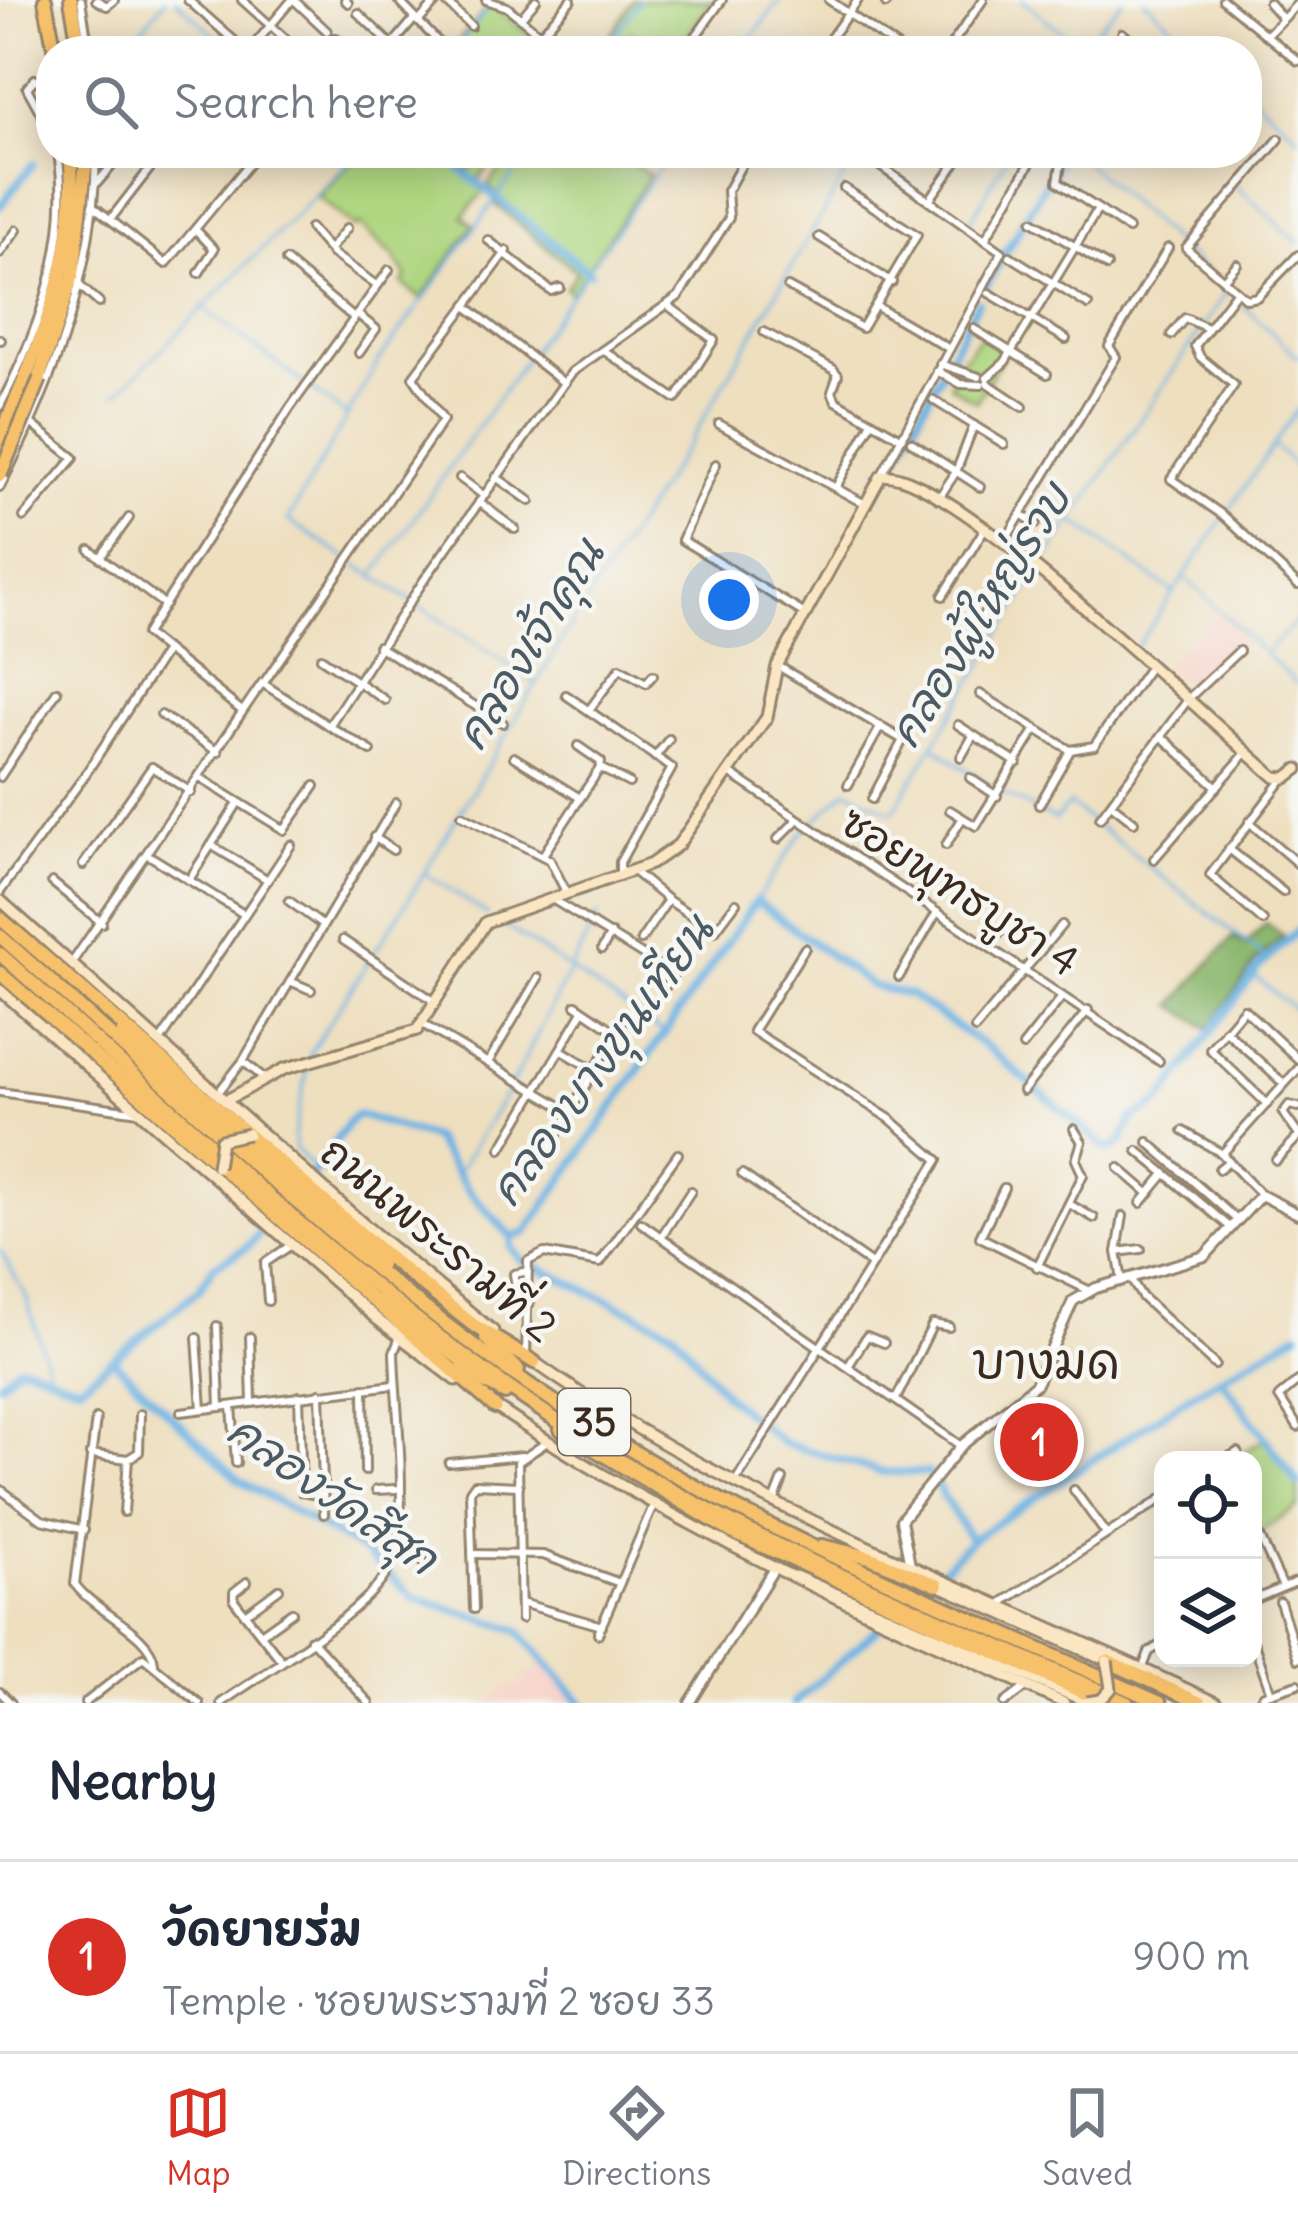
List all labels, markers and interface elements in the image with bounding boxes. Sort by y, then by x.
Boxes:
search box [36,36,1262,168]
icon: search [78,69,144,135]
text: Search here [174,74,418,130]
water label: คลองผู้ใหญ่รวบ [875,469,1089,760]
water label: คลองเจ้าคุณ [443,527,622,762]
your location [699,570,759,630]
street label: ซอยพุทธบูชา 4 [828,795,1089,992]
water label: คลองบางขุนเทียน [477,902,732,1219]
street label: ถนนพระรามที่ 2 [311,1116,575,1353]
district label: บางมด [972,1331,1120,1391]
road number: 35 [558,1389,630,1455]
pin: 1 [1000,1397,1078,1487]
water label: คลองวัดสีสุก [214,1401,450,1593]
map controls [1154,1451,1262,1667]
button: locate [1154,1451,1262,1559]
button: layers [1154,1559,1262,1667]
text: Nearby [48,1749,217,1813]
text: วัดยายร่ม [162,1901,362,1957]
text: 1 [79,1932,95,1981]
text: 900 m [1133,1932,1250,1981]
text: Temple · ซอยพระรามที่ 2 ซอย 33 [162,1977,715,2026]
tab: Map [165,2080,231,2194]
tab: Directions [562,2080,711,2194]
tab: Saved [1042,2080,1133,2194]

